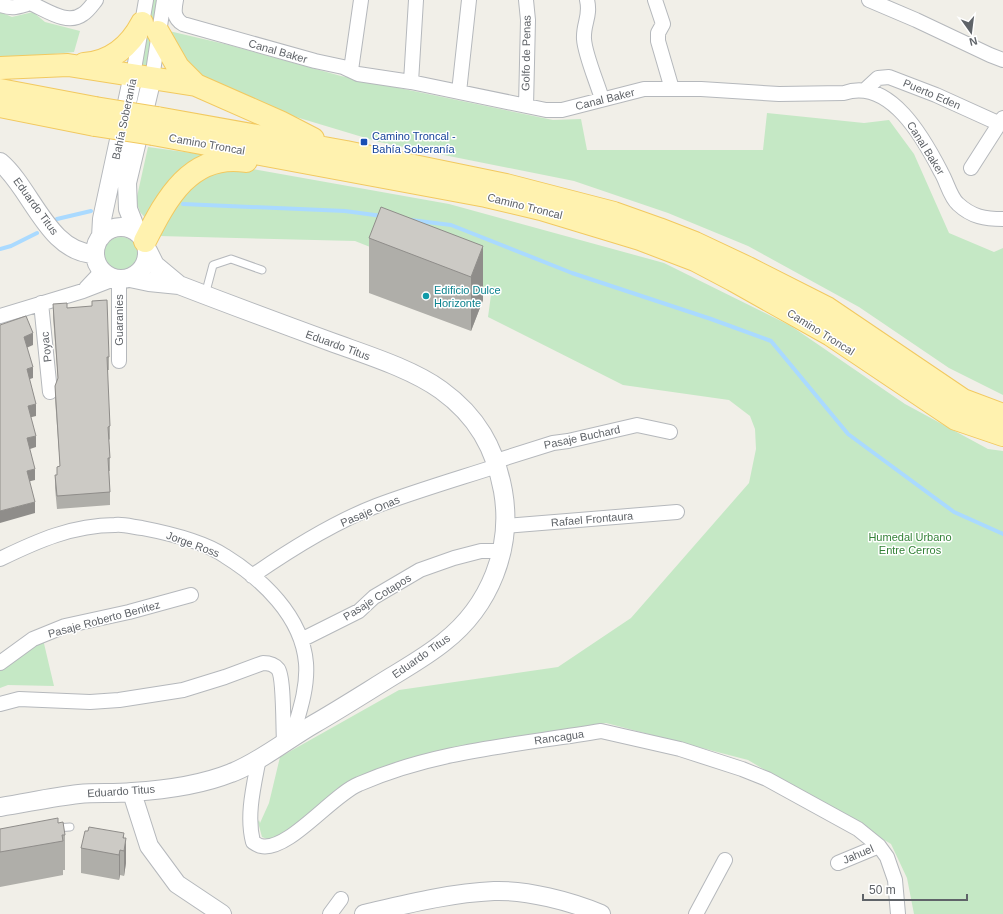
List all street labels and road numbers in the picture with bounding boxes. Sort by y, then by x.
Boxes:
street label: Golfo de Penas [519,14,533,91]
street label: Canal Baker [247,37,309,65]
street label: Bahía Soberanía [110,77,139,161]
street label: Puerto Eden [902,77,962,111]
street label: Canal Baker [574,86,636,112]
street label: Canal Baker [905,119,947,177]
street label: Camino Troncal [168,131,246,157]
street label: Eduardo Titus [11,175,61,237]
street label: Camino Troncal [486,191,564,221]
street label: Guaraníes [113,294,125,346]
street label: Camino Troncal [785,306,857,358]
street label: Eduardo Titus [304,328,372,362]
street label: Poyac [38,331,54,363]
street label: Pasaje Buchard [543,423,621,451]
street label: Pasaje Onas [339,493,402,529]
street label: Rafael Frontaura [550,509,635,529]
street label: Jorge Ross [165,529,222,559]
street label: Pasaje Cotapos [341,571,414,623]
street label: Pasaje Roberto Benitez [47,598,161,640]
street label: Eduardo Titus [390,631,453,680]
street label: Rancagua [533,727,586,746]
street label: Eduardo Titus [87,783,156,799]
street label: Jahuel [841,842,875,866]

